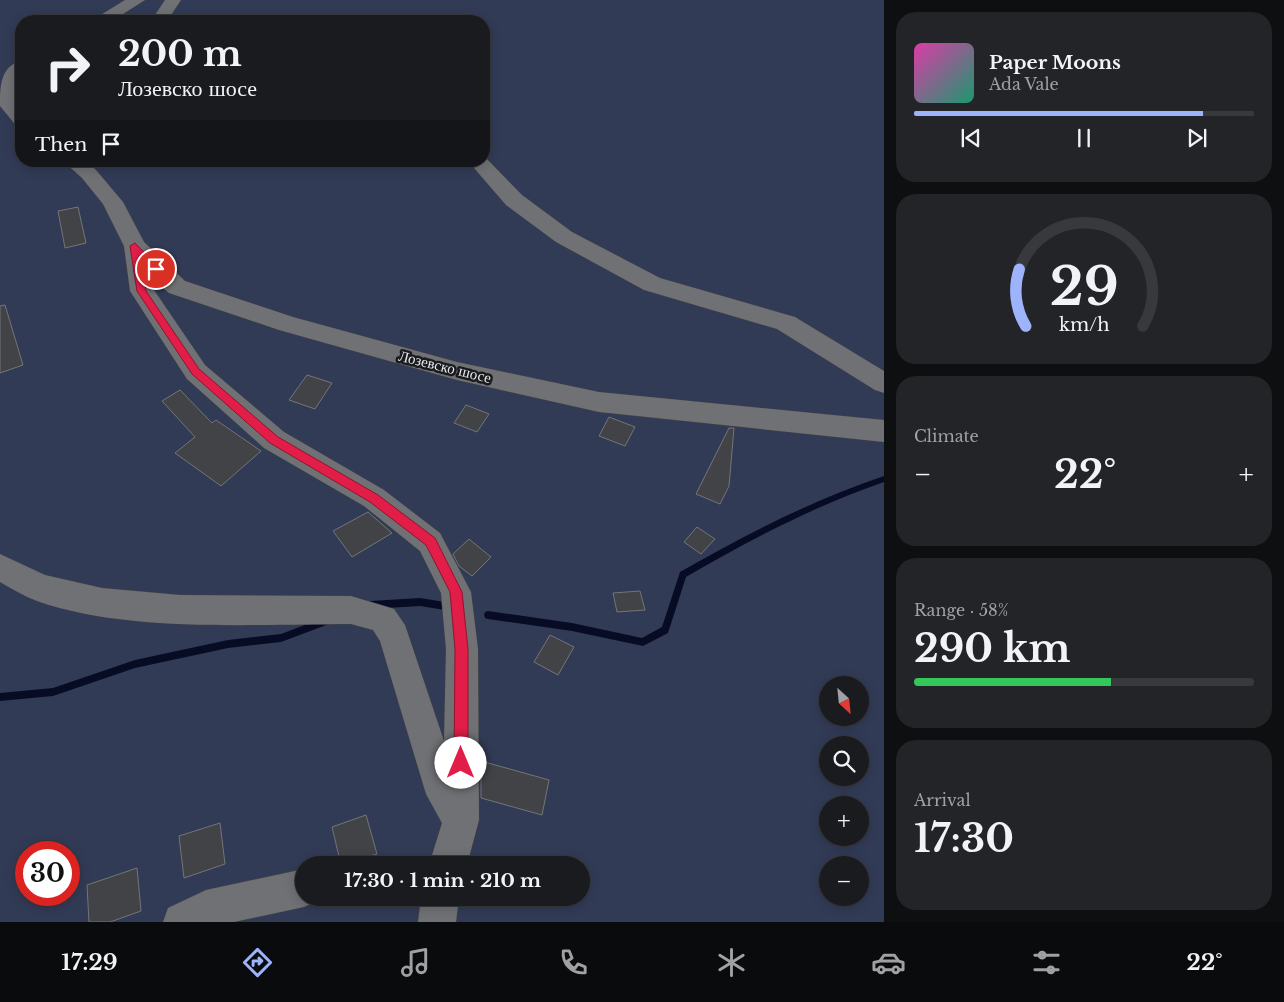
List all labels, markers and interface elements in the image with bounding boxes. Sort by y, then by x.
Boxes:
text: 200 m [118,32,242,75]
icon: right [35,35,100,100]
text: Paper Moons [989,51,1121,74]
text: Ada Vale [989,74,1059,94]
text: Лозевско шосе [118,75,257,102]
icon: previous [957,124,985,152]
icon: pause [1070,124,1098,152]
icon: next [1183,124,1211,152]
icon: arrive [97,130,125,158]
text: Then [35,133,87,156]
pin [135,248,177,290]
icon: arrive [142,255,170,283]
text: 29 [1050,255,1118,319]
text: km/h [1059,314,1109,336]
street label: Лозевско шосе [397,346,494,387]
text: Climate [914,426,979,446]
text: 22° [1054,451,1116,498]
text: − [914,457,932,492]
text: + [1239,457,1254,492]
text: Range · 58% [914,600,1008,620]
text: 290 km [914,625,1070,672]
north arrow [819,676,869,726]
map controls [819,676,869,906]
position arrow [434,736,486,788]
button: search [819,736,869,786]
text: Arrival [914,790,971,810]
button: + [819,796,869,846]
text: 17:30 [914,815,1014,862]
speed limit sign: 30 [15,841,80,906]
button: − [819,856,869,906]
text: 17:30 · 1 min · 210 m [344,869,541,892]
icon: directions [240,945,275,980]
icon: music [398,945,433,980]
icon: phone [556,945,591,980]
icon: climate [714,945,749,980]
icon: car [871,945,906,980]
icon: filters [1029,945,1064,980]
text: 17:29 [61,949,118,976]
text: 22° [1187,949,1223,976]

